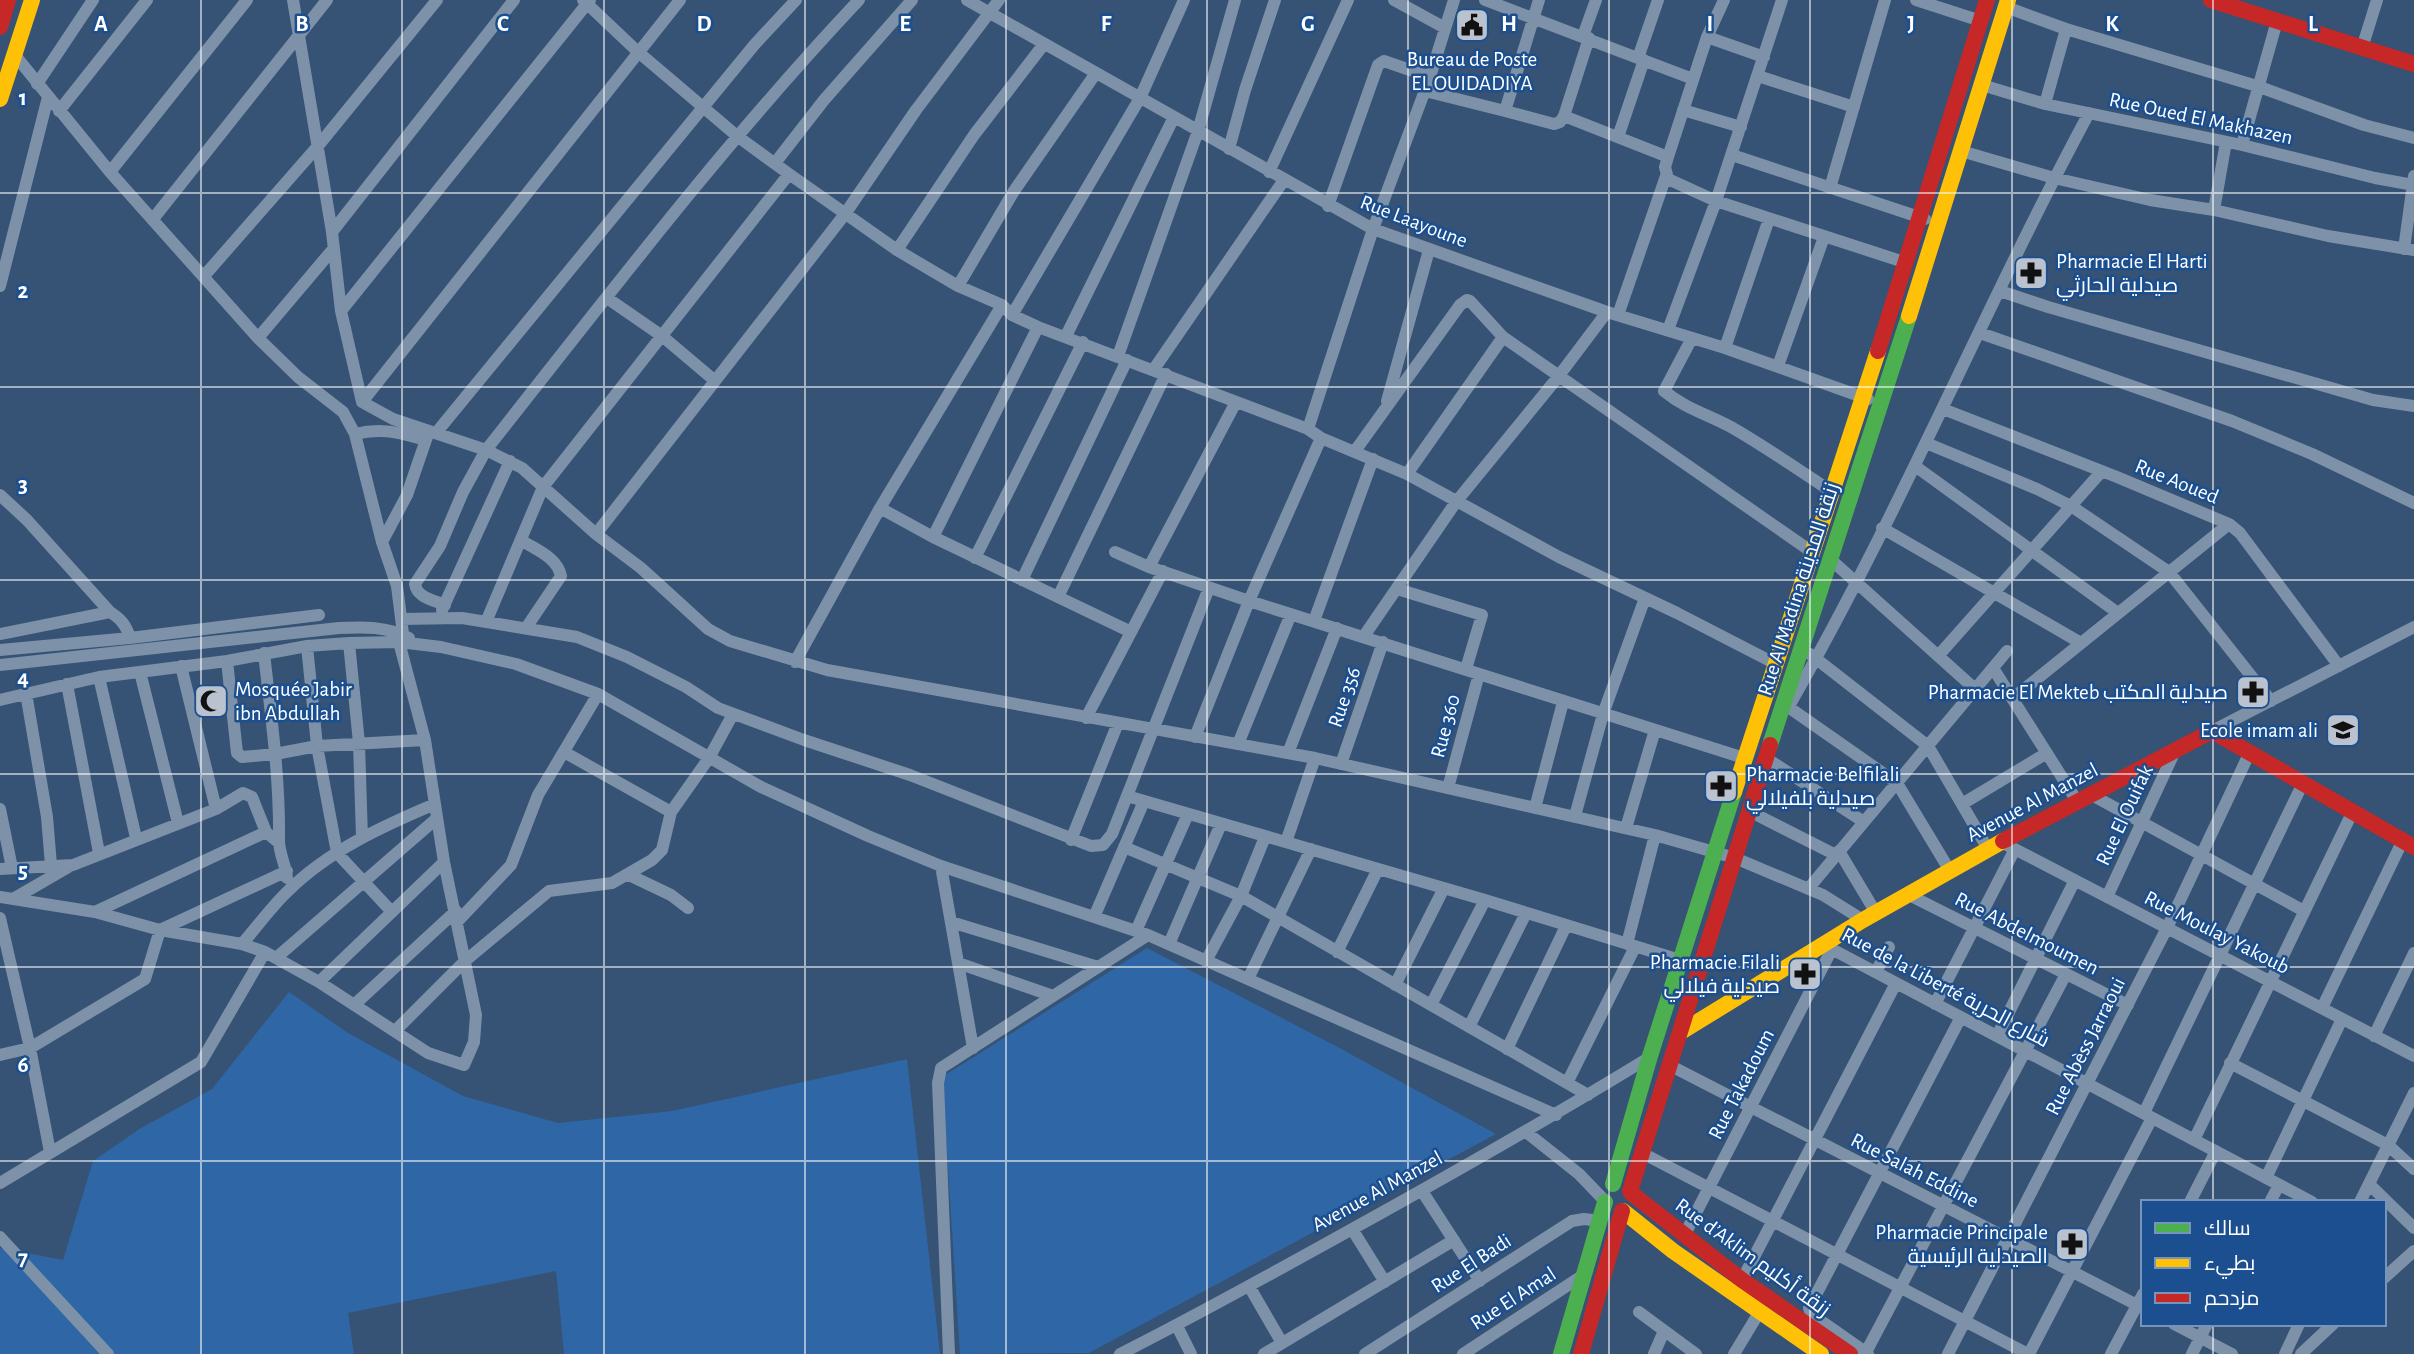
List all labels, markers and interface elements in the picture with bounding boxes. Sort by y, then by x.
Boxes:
public building icon: Bureau de Poste EL OUIDADIYA [1453,6,1491,44]
text: A [94,13,108,36]
text: B [295,13,309,36]
text: C [497,13,509,36]
text: D [696,13,712,36]
text: E [899,13,911,36]
text: F [1101,13,1112,36]
text: G [1301,13,1315,36]
text: H [1501,13,1517,36]
text: I [1707,13,1713,36]
text: J [1907,13,1915,36]
text: K [2105,13,2119,36]
text: L [2308,13,2318,36]
place label: Bureau de Poste EL OUIDADIYA [1407,49,1537,94]
text: 1 [19,87,27,110]
street label: Rue Oued El Makhazen [2107,89,2295,148]
street label: Rue Laayoune [1357,191,1470,252]
place label: Pharmacie El Harti صيدلية الحارثي [2056,251,2208,301]
pharmacy icon: Pharmacie El Harti صيدلية الحارثي [2012,254,2050,292]
text: 2 [18,280,29,303]
street label: Rue Aoued [2132,455,2222,508]
text: 3 [18,474,28,497]
street label: Rue Al Madina زنقة المدينة [1754,480,1844,699]
street label: Rue 356 [1324,664,1365,730]
text: 4 [17,667,29,690]
pharmacy icon: Pharmacie El Mekteb صيدلية المكتب [2234,673,2272,711]
place label: Mosquée Jabir ibn Abdullah [235,679,352,724]
mosque icon: Mosquée Jabir ibn Abdullah [192,682,230,720]
place label: Pharmacie El Mekteb صيدلية المكتب [1928,682,2228,703]
street label: Rue 360 [1427,692,1464,760]
school or university icon: Ecole imam ali [2324,711,2362,749]
place label: Ecole imam ali [2200,720,2318,741]
street label: Avenue Al Manzel [1963,759,2101,846]
street label: Rue El Ouifak [2092,761,2157,869]
place label: Pharmacie Belfilali صيدلية بلفيلالي [1746,764,1900,814]
pharmacy icon: Pharmacie Belfilali صيدلية بلفيلالي [1702,767,1740,805]
text: 5 [18,860,28,883]
street label: Rue Moulay Yakoub [2141,887,2293,978]
street label: Rue Abdelmoumen [1951,888,2102,979]
street label: Rue de la Liberté شارع الحرية [1837,924,2053,1054]
place label: Pharmacie Filali صيدلية فيلالي [1650,952,1780,1002]
pharmacy icon: Pharmacie Filali صيدلية فيلالي [1786,955,1824,993]
street label: Rue Abèss Jarraoui [2042,974,2129,1118]
street label: Rue Takadoum [1705,1026,1778,1143]
text: 6 [17,1054,29,1077]
street label: Rue Salah Eddine [1847,1129,1982,1212]
street label: Avenue Al Manzel [1309,1147,1446,1236]
street label: Rue d’Aklim زنقة أكليم [1670,1192,1836,1323]
legend [2141,1200,2386,1326]
text: سالك [2204,1218,2251,1239]
place label: Pharmacie Principale الصيدلية الرئيسية [1875,1222,2048,1268]
pharmacy icon: Pharmacie Principale الصيدلية الرئيسية [2053,1225,2091,1263]
street label: Rue El Badi [1427,1230,1515,1297]
text: 7 [18,1247,28,1270]
text: بطيء [2204,1253,2255,1279]
street label: Rue El Amal [1467,1263,1560,1334]
text: مزدحم [2204,1288,2259,1312]

